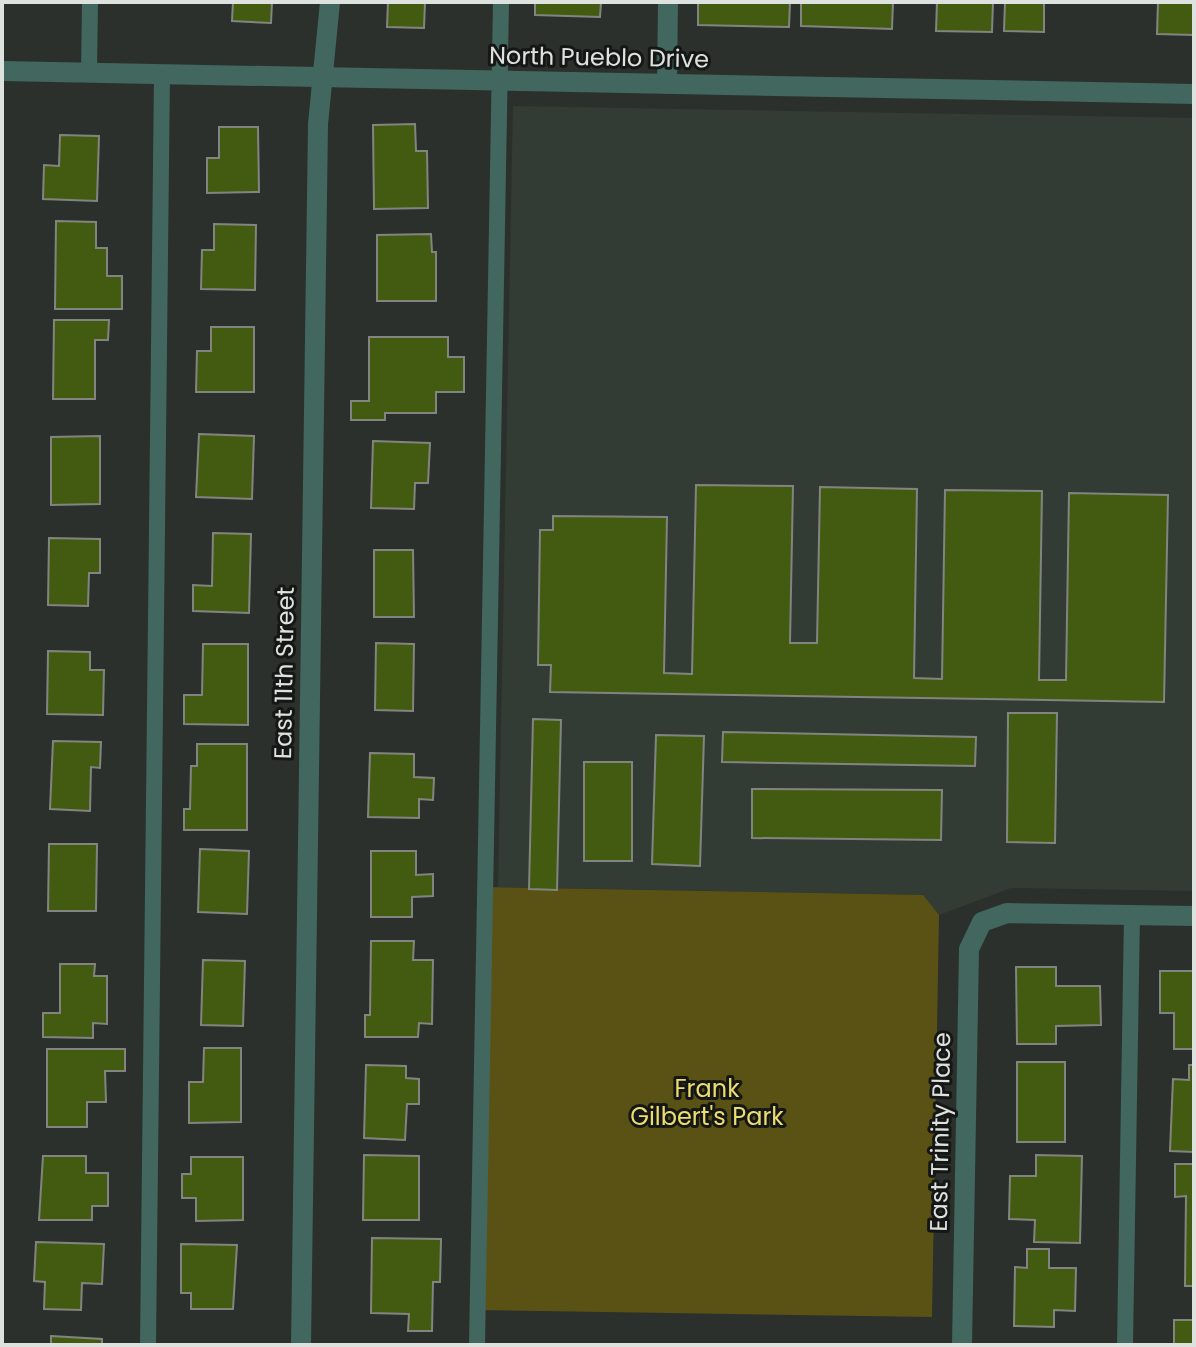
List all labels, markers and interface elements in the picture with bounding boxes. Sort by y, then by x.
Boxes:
street label: North Pueblo Drive [489,39,709,75]
street label: East 11th Street [266,587,302,759]
street label: East Trinity Place [922,1032,958,1232]
park label: Frank Gilbert's Park [630,1072,784,1133]

